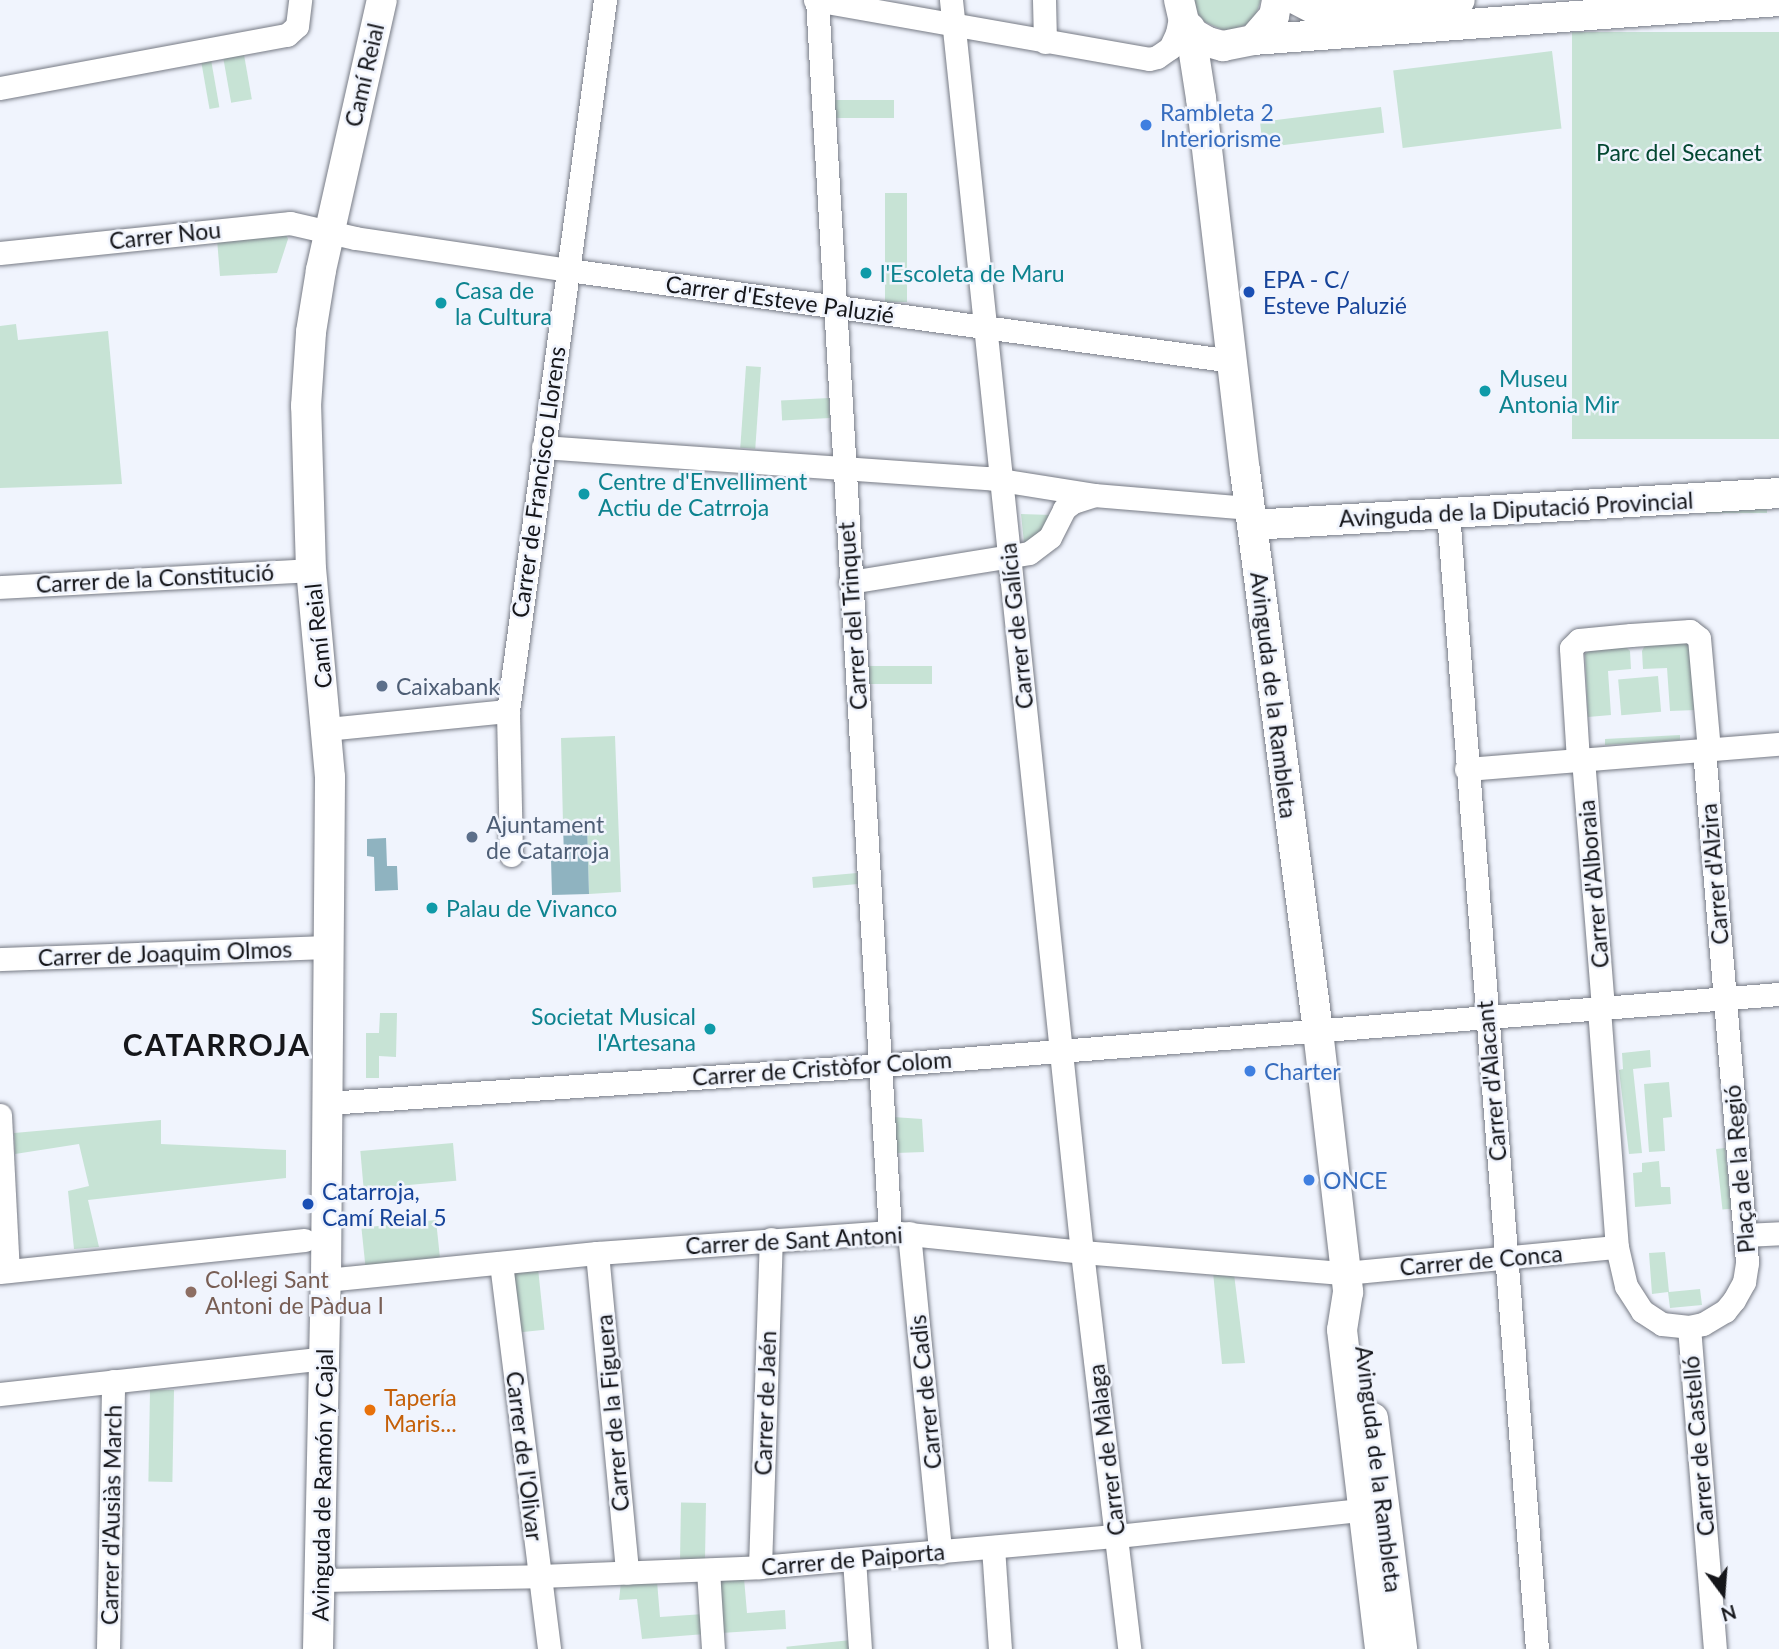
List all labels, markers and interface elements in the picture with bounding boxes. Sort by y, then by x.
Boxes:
street label: Camí Reial [339,21,389,129]
place label: Rambleta 2 Interiorisme [1160,98,1281,152]
marker: Rambleta 2 Interiorisme [1138,117,1154,133]
park label: Parc del Secanet [1596,138,1762,166]
street label: Carrer Nou [108,215,222,255]
place label: l'Escoleta de Maru [880,259,1065,287]
marker: l'Escoleta de Maru [858,265,874,281]
place label: EPA - C/ Esteve Paluzié [1263,265,1407,319]
street label: Carrer d'Esteve Paluzié [664,269,896,329]
place label: Casa de la Cultura [455,276,552,330]
marker: EPA - C/ Esteve Paluzié [1241,284,1257,300]
marker: Casa de la Cultura [433,295,449,311]
street label: Carrer de Francisco Llorens [505,344,571,620]
place label: Museu Antonia Mir [1499,364,1619,418]
marker: Museu Antonia Mir [1477,383,1493,399]
place label: Centre d'Envelliment Actiu de Catrroja [598,467,807,521]
marker: Centre d'Envelliment Actiu de Catrroja [576,486,592,502]
street label: Avinguda de la Diputació Provincial [1338,486,1694,532]
street label: Carrer del Trinquet [832,520,872,712]
street label: Carrer de Galícia [994,541,1038,711]
street label: Carrer de la Constitució [35,558,275,598]
street label: Avinguda de la Rambleta [1245,570,1303,820]
street label: Camí Reial [299,582,337,690]
place label: Caixabank [396,672,500,700]
marker: Caixabank [374,678,390,694]
street label: Carrer d'Alboraia [1572,799,1614,969]
street label: Carrer d'Alzira [1694,802,1734,946]
place label: Ajuntament de Catarroja [486,810,609,864]
marker: Ajuntament de Catarroja [464,829,480,845]
place label: Palau de Vivanco [446,894,618,922]
marker: Palau de Vivanco [424,900,440,916]
street label: Carrer de Joaquim Olmos [37,935,293,971]
street label: Carrer d'Alacant [1470,999,1512,1163]
place label: Societat Musical l'Artesana [531,1002,696,1056]
marker: Societat Musical l'Artesana [702,1021,718,1037]
district label: CATARROJA [124,1026,310,1062]
street label: Carrer de Cristòfor Colom [691,1045,953,1091]
place label: Charter [1264,1057,1341,1085]
marker: Charter [1242,1063,1258,1079]
street label: Plaça de la Regió [1718,1084,1760,1254]
place label: ONCE [1323,1166,1388,1194]
marker: ONCE [1301,1172,1317,1188]
place label: Catarroja, Camí Reial 5 [322,1177,447,1231]
marker: Catarroja, Camí Reial 5 [300,1196,316,1212]
street label: Carrer de Sant Antoni [684,1220,904,1260]
street label: Carrer de Conca [1398,1239,1564,1281]
place label: Col·legi Sant Antoni de Pàdua I [205,1265,384,1319]
marker: Col·legi Sant Antoni de Pàdua I [183,1284,199,1300]
street label: Carrer de la Figuera [590,1313,634,1513]
street label: Carrer de Cadis [903,1313,947,1471]
street label: Carrer de Jaén [749,1330,781,1476]
street label: Avinguda de la Rambleta [1350,1344,1408,1594]
street label: Avinguda de Ramón y Cajal [306,1348,338,1622]
street label: Carrer de Castelló [1676,1354,1720,1538]
street label: Carrer de Màlaga [1082,1362,1130,1538]
street label: Carrer de l'Olivar [501,1369,549,1543]
place label: Tapería Maris... [384,1383,457,1437]
marker: Tapería Maris... [362,1402,378,1418]
street label: Carrer d'Ausiàs March [95,1404,127,1626]
street label: Carrer de Paiporta [760,1537,946,1581]
north arrow [1688,1558,1758,1628]
text: N [1719,1601,1739,1627]

